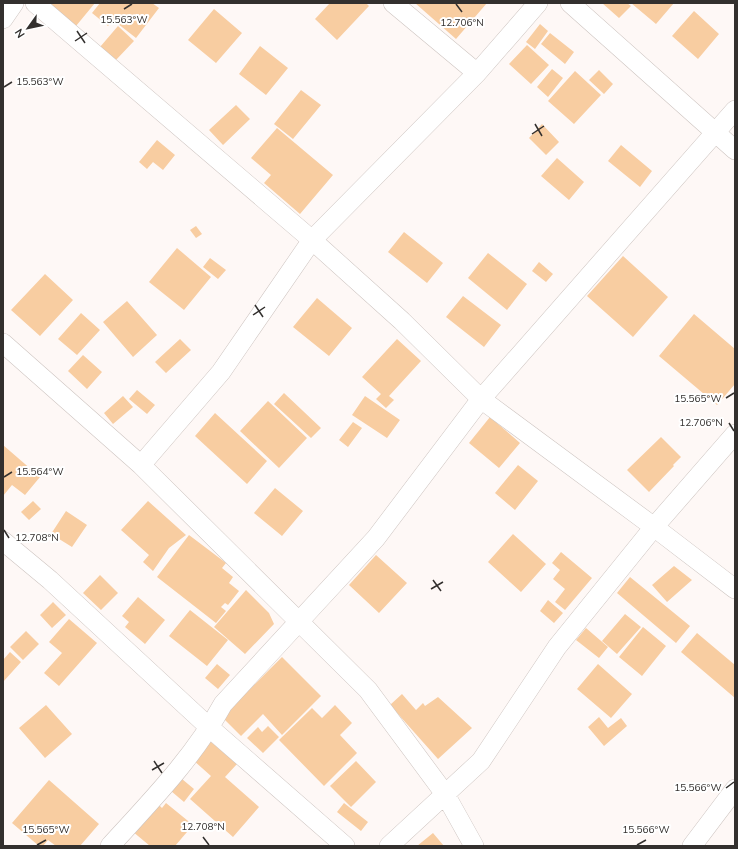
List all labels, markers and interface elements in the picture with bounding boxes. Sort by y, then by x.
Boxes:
north arrow [8,8,48,48]
text: 15.563°W [100,13,148,26]
text: 12.706°N [440,16,484,29]
text: N [11,26,28,41]
text: 15.563°W [16,75,64,88]
text: 15.565°W [674,392,722,405]
text: 12.706°N [679,416,723,429]
text: 15.564°W [16,465,64,478]
text: 12.708°N [15,531,59,544]
text: 15.566°W [674,781,722,794]
text: 12.708°N [181,820,225,833]
text: 15.565°W [22,823,70,836]
text: 15.566°W [622,823,670,836]

